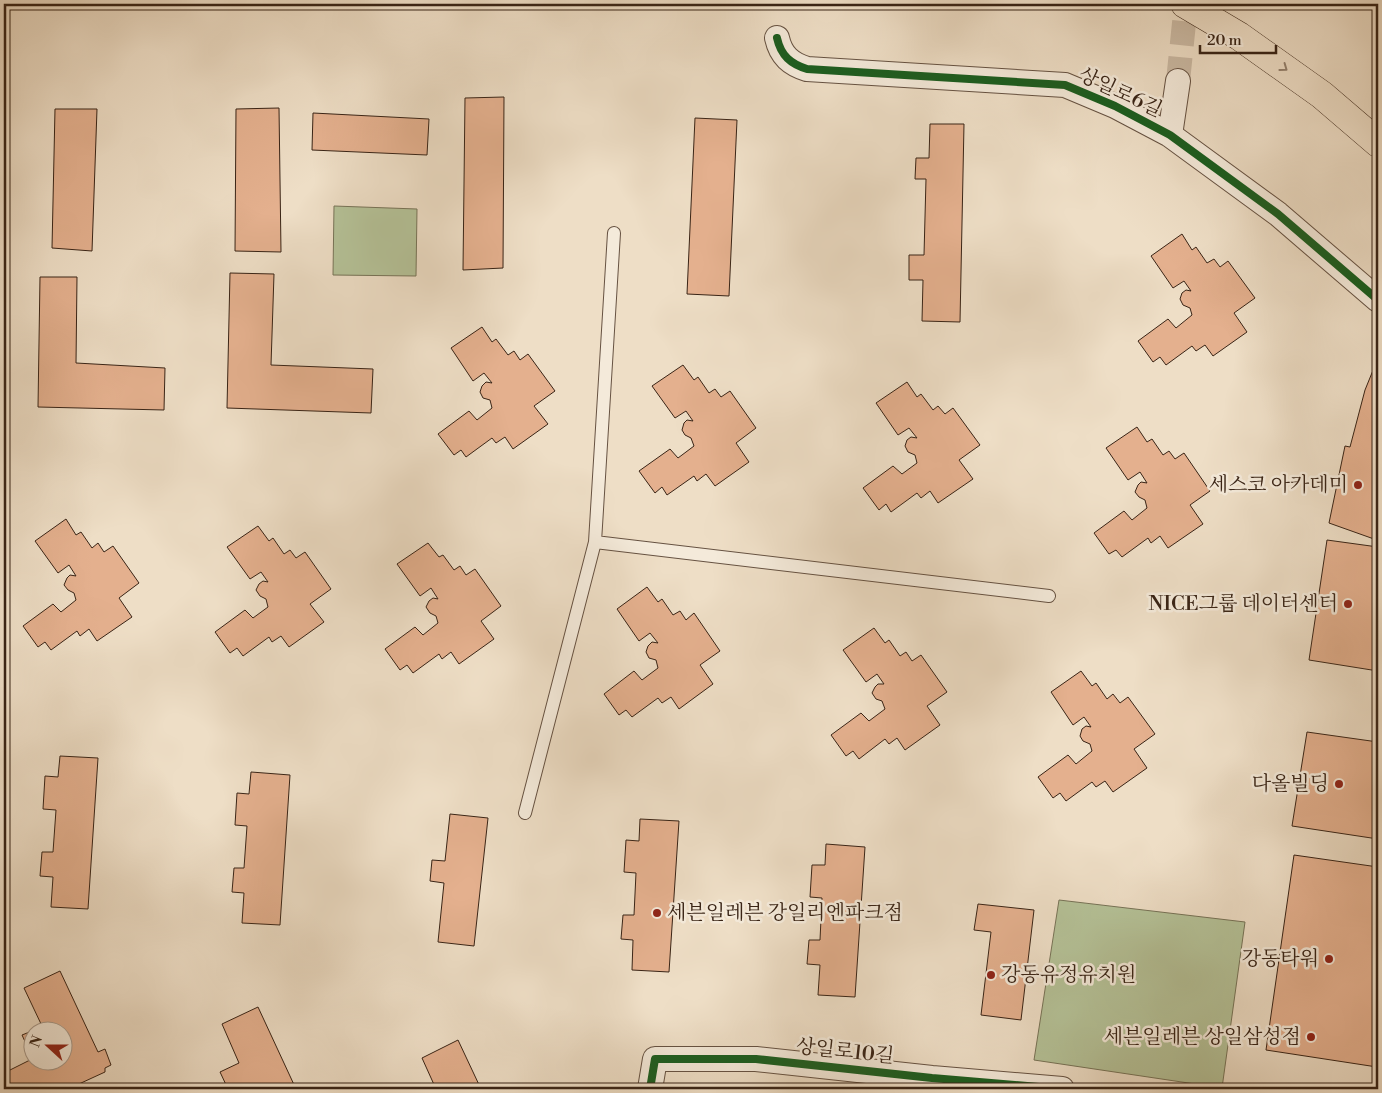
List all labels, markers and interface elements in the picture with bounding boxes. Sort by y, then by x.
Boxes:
scale bar [1200,22,1276,54]
text: 20 m [1207,31,1242,50]
one-way arrow [1279,62,1288,71]
street label: 상일로6길 [1074,63,1166,123]
place label: 세스코 아카데미 [1209,473,1348,498]
marker: 세스코 아카데미 [1352,479,1364,491]
place label: NICE그룹 데이터센터 [1149,592,1338,617]
marker: NICE그룹 데이터센터 [1342,598,1354,610]
place label: 다올빌딩 [1252,772,1329,797]
marker: 다올빌딩 [1333,778,1345,790]
place label: 세븐일레븐 강일리엔파크점 [667,901,903,926]
marker: 세븐일레븐 강일리엔파크점 [651,907,663,919]
place label: 강동타워 [1242,947,1319,972]
marker: 강동타워 [1323,953,1335,965]
place label: 강동유정유치원 [1001,963,1136,988]
marker: 강동유정유치원 [985,969,997,981]
north arrow [22,1020,72,1070]
place label: 세븐일레븐 상일삼성점 [1104,1025,1301,1050]
marker: 세븐일레븐 상일삼성점 [1305,1031,1317,1043]
text: N [26,1033,47,1050]
street label: 상일로10길 [795,1034,895,1070]

